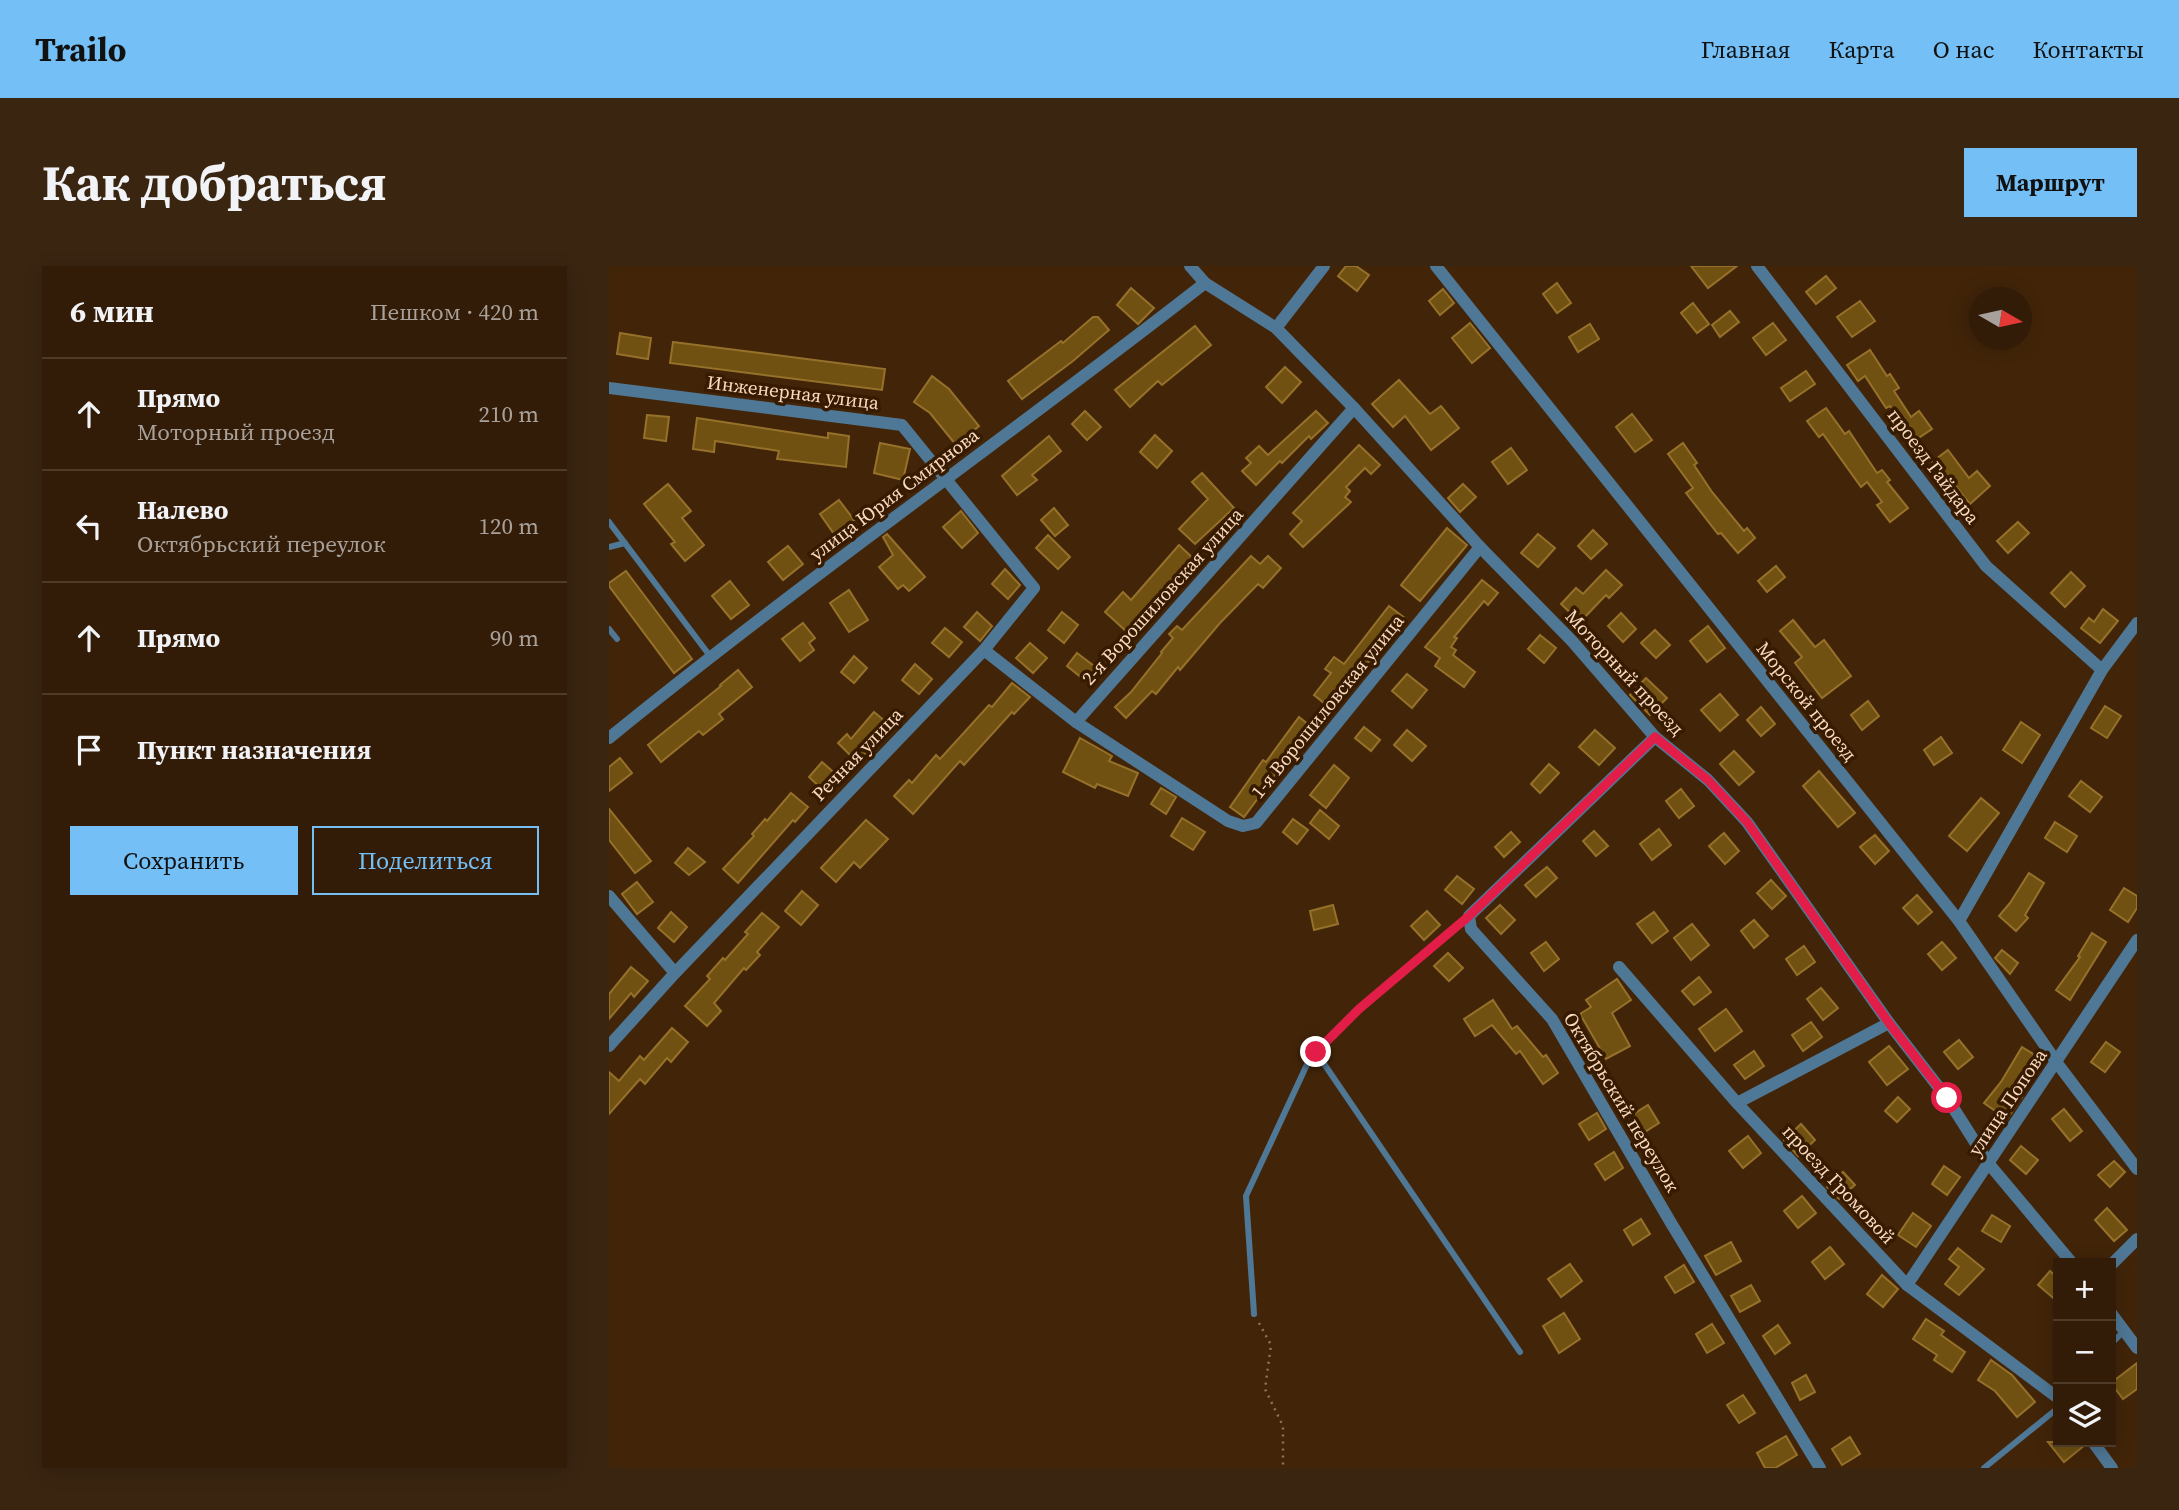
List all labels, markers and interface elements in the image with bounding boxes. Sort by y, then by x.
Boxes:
text: Trailo [35,27,127,72]
text: Главная [1701,33,1790,66]
text: Карта [1828,33,1895,66]
text: О нас [1933,33,1994,66]
text: Контакты [2032,33,2144,66]
button: Маршрут [1964,148,2137,217]
text: Как добраться [42,149,387,216]
north arrow [1969,287,2032,350]
text: 6 мин [70,291,154,332]
text: Пешком · 420 m [370,296,539,328]
street label: Инженерная улица [706,369,881,415]
text: Прямо [137,380,220,416]
icon: ahead [70,395,108,433]
text: 210 m [478,398,539,430]
street label: проезд Гайдара [1882,403,1986,529]
text: Моторный проезд [137,416,335,448]
street label: улица Юрия Смирнова [804,422,984,566]
text: Налево [137,492,228,528]
street label: 2-я Ворошиловская улица [1075,502,1249,690]
icon: left [70,507,108,545]
text: 120 m [478,510,539,542]
text: Октябрьский переулок [137,528,386,560]
street label: Моторный проезд [1560,603,1690,741]
street label: 1-я Ворошиловская улица [1244,608,1410,804]
icon: ahead [70,619,108,657]
text: Прямо [137,620,220,656]
text: 90 m [490,622,539,654]
street label: Морской проезд [1751,636,1863,766]
street label: Речная улица [806,701,908,806]
icon: arrive [70,731,108,769]
text: Пункт назначения [137,732,371,768]
button: Сохранить [70,826,298,895]
button: Поделиться [312,826,539,895]
street label: Октябрьский переулок [1558,1007,1686,1197]
route end [1300,1036,1331,1067]
street label: улица Попова [1961,1043,2053,1161]
route start [1931,1082,1962,1113]
street label: проезд Громовой [1777,1119,1901,1249]
map controls [2053,1258,2116,1447]
button: + [2053,1258,2116,1321]
button: − [2053,1321,2116,1384]
button: layers [2053,1384,2116,1447]

